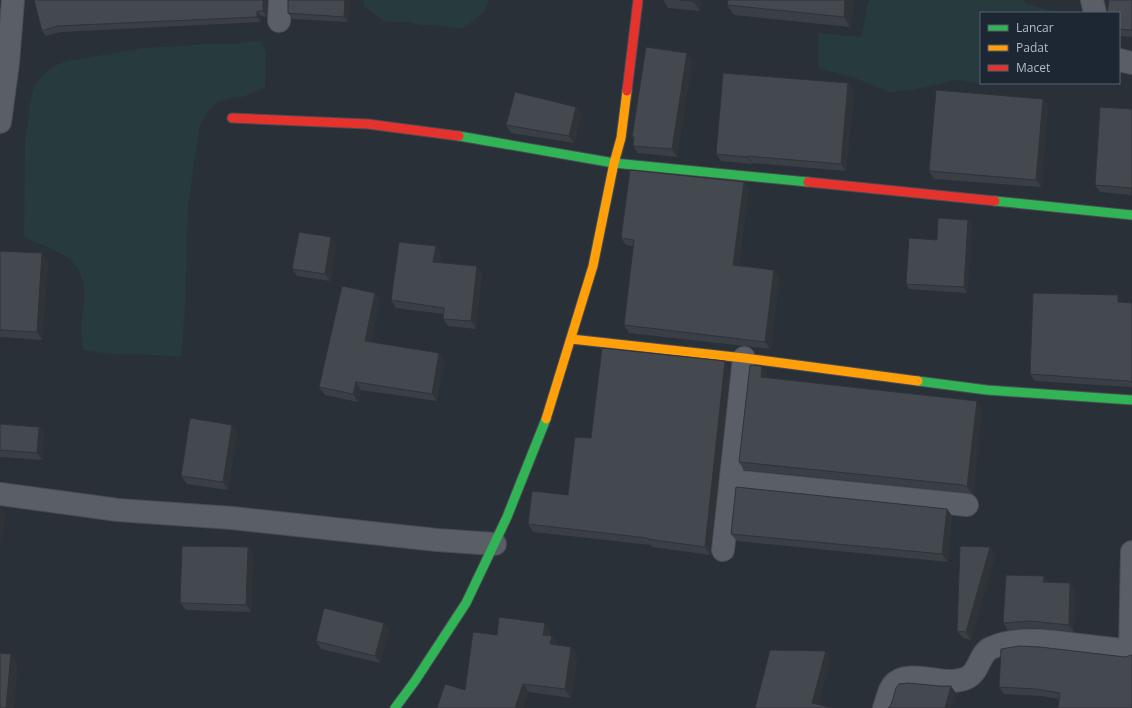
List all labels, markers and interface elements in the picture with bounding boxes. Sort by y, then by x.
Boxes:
legend [980,12,1120,84]
text: Lancar [1016,19,1054,36]
text: Padat [1016,39,1048,56]
text: Macet [1016,59,1050,76]

